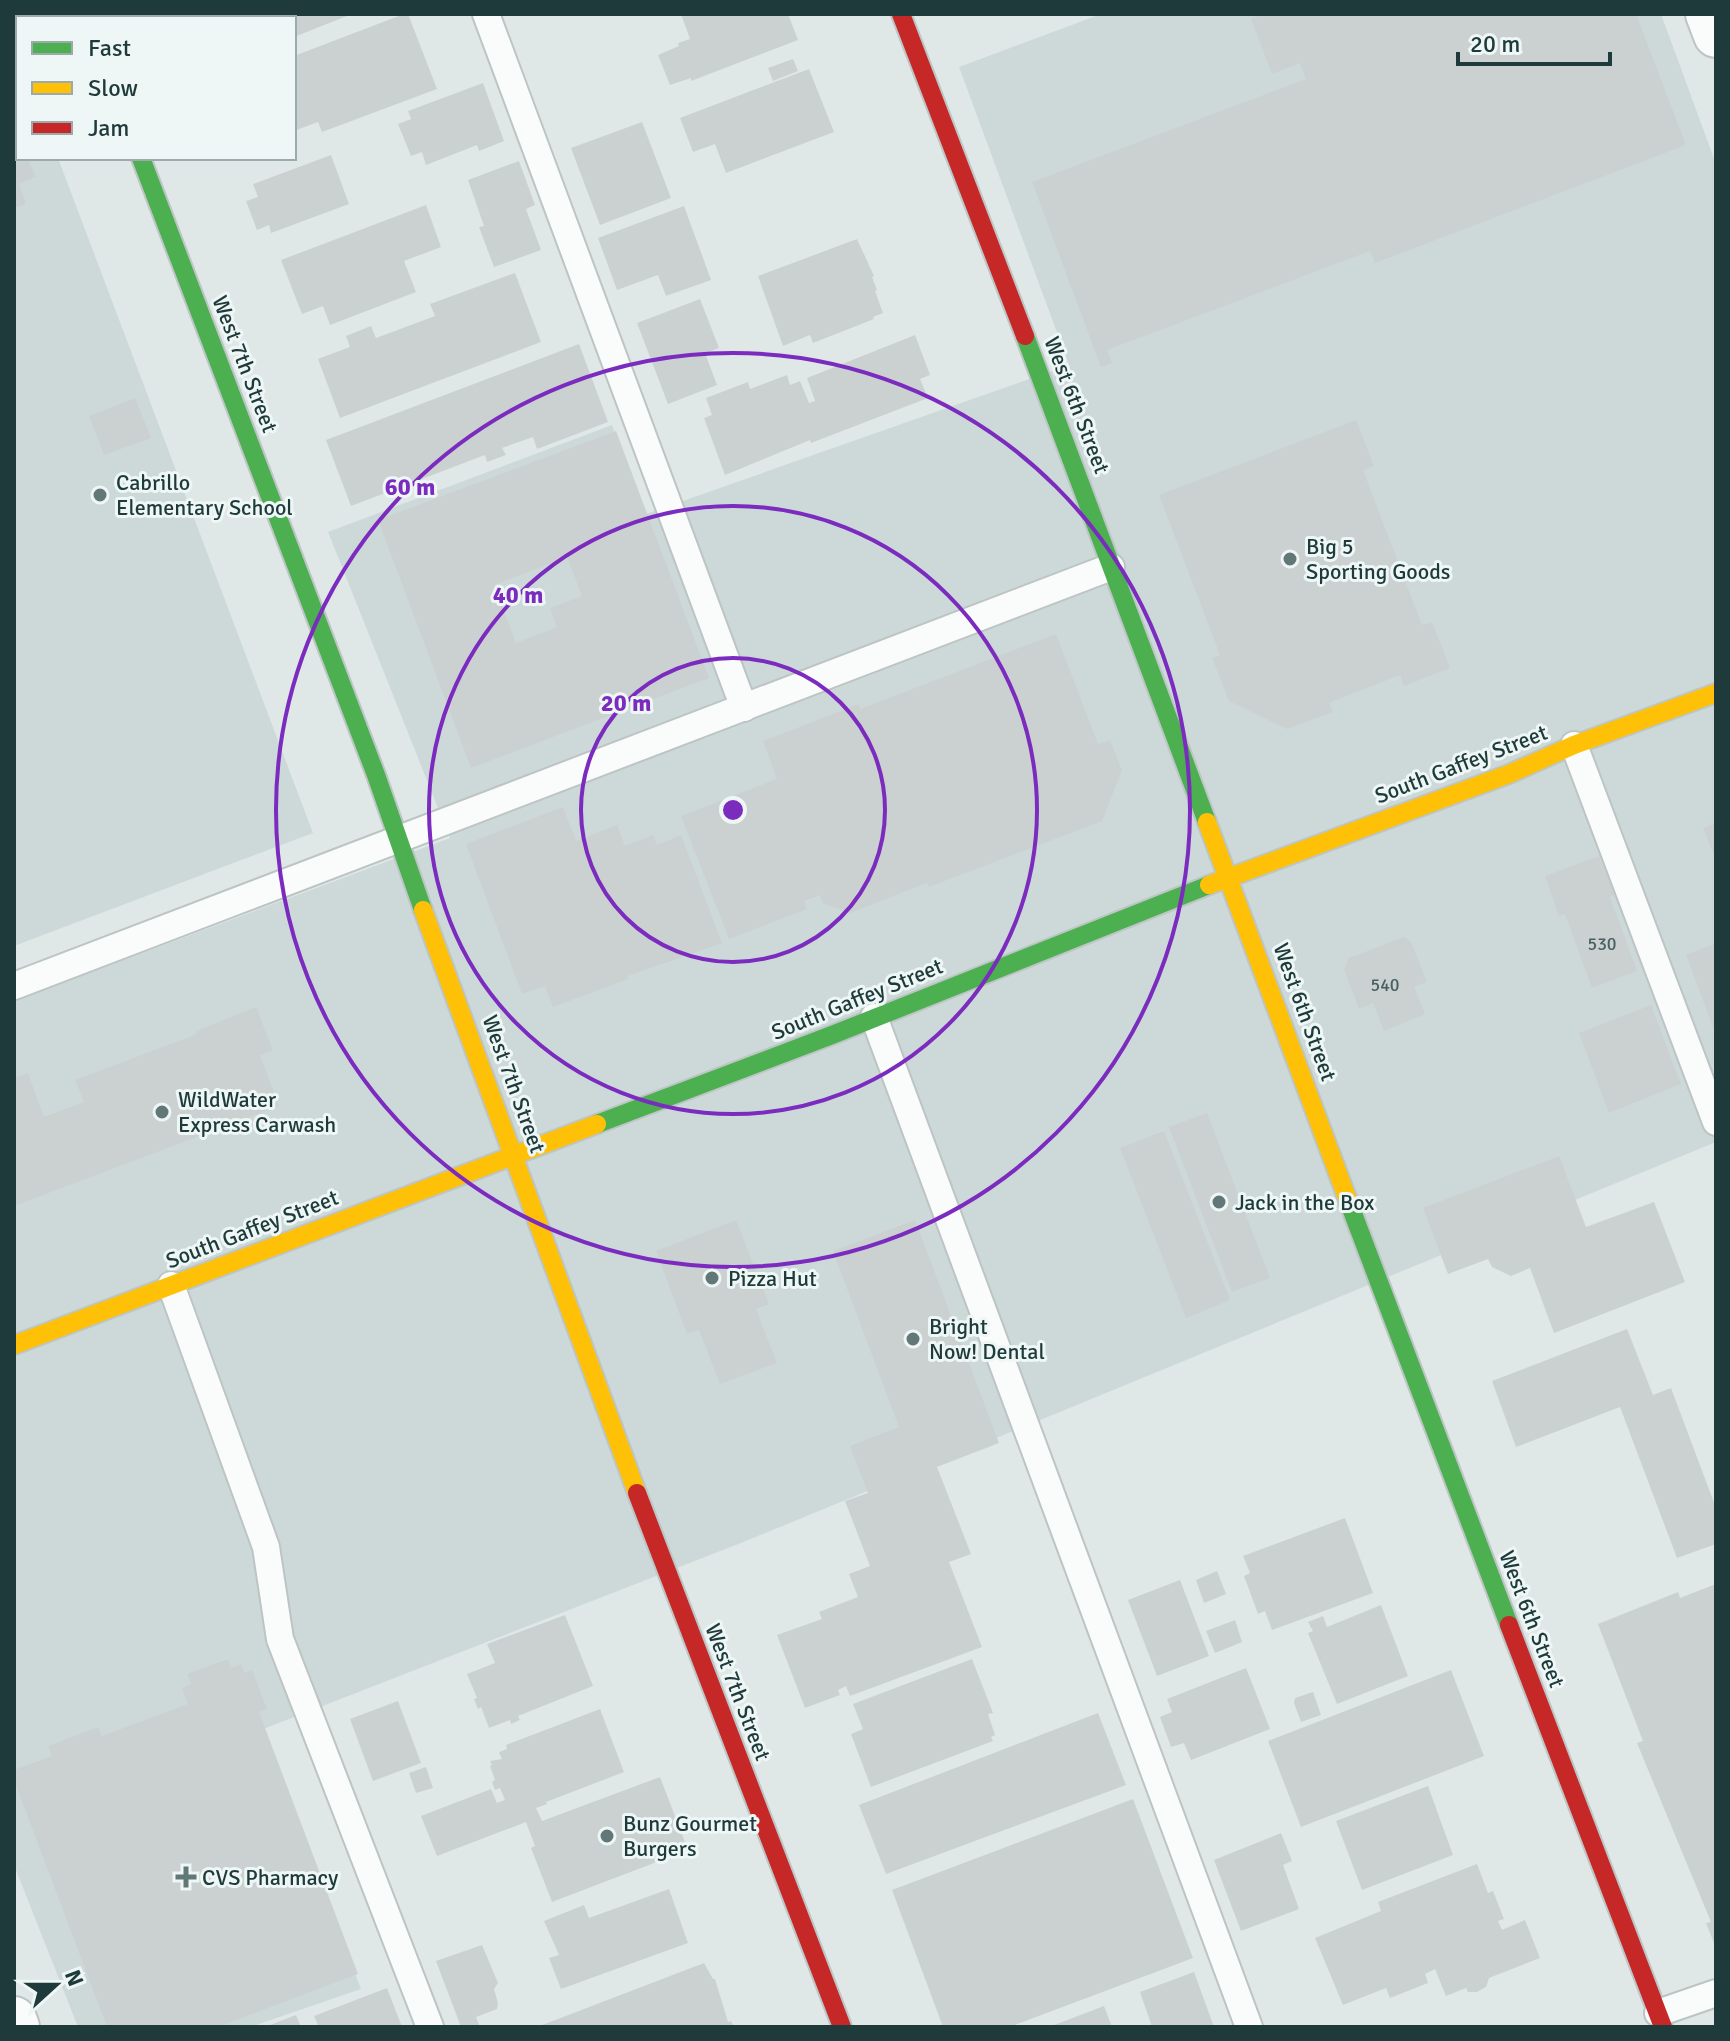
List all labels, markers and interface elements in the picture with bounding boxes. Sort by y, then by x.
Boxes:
legend [16,16,296,160]
scale bar [1458,16,1610,66]
text: 20 m [1470,29,1520,59]
text: Fast [88,33,131,63]
text: Slow [88,73,138,103]
text: Jam [88,113,129,143]
street label: West 7th Street [206,292,284,437]
street label: West 6th Street [1038,333,1116,478]
place label: Cabrillo Elementary School [116,469,293,521]
text: 60 m [385,472,435,502]
marker: Cabrillo Elementary School [91,486,109,504]
place label: Big 5 Sporting Goods [1306,533,1450,585]
marker: Big 5 Sporting Goods [1281,550,1299,568]
text: 40 m [493,580,543,610]
text: 20 m [601,688,651,718]
street label: South Gaffey Street [1371,719,1551,809]
centre of rings [719,796,747,824]
house number: 530 [1587,933,1617,955]
street label: West 6th Street [1268,939,1343,1085]
street label: South Gaffey Street [767,952,947,1046]
house number: 540 [1370,974,1400,996]
street label: West 7th Street [477,1011,552,1157]
place label: WildWater Express Carwash [178,1086,336,1138]
marker: WildWater Express Carwash [153,1103,171,1121]
street label: South Gaffey Street [162,1184,342,1274]
place label: Jack in the Box [1235,1189,1374,1216]
marker: Jack in the Box [1210,1193,1228,1211]
place label: Pizza Hut [728,1265,817,1292]
marker: Pizza Hut [703,1269,721,1287]
place label: Bright Now! Dental [929,1313,1045,1365]
marker: Bright Now! Dental [904,1330,922,1348]
street label: West 6th Street [1493,1547,1571,1692]
street label: West 7th Street [699,1620,777,1765]
place label: Bunz Gourmet Burgers [623,1810,757,1862]
marker: Bunz Gourmet Burgers [598,1827,616,1845]
place label: CVS Pharmacy [202,1864,339,1891]
marker: CVS Pharmacy [177,1868,195,1886]
north arrow [16,1945,96,2025]
text: N [59,1966,90,1990]

